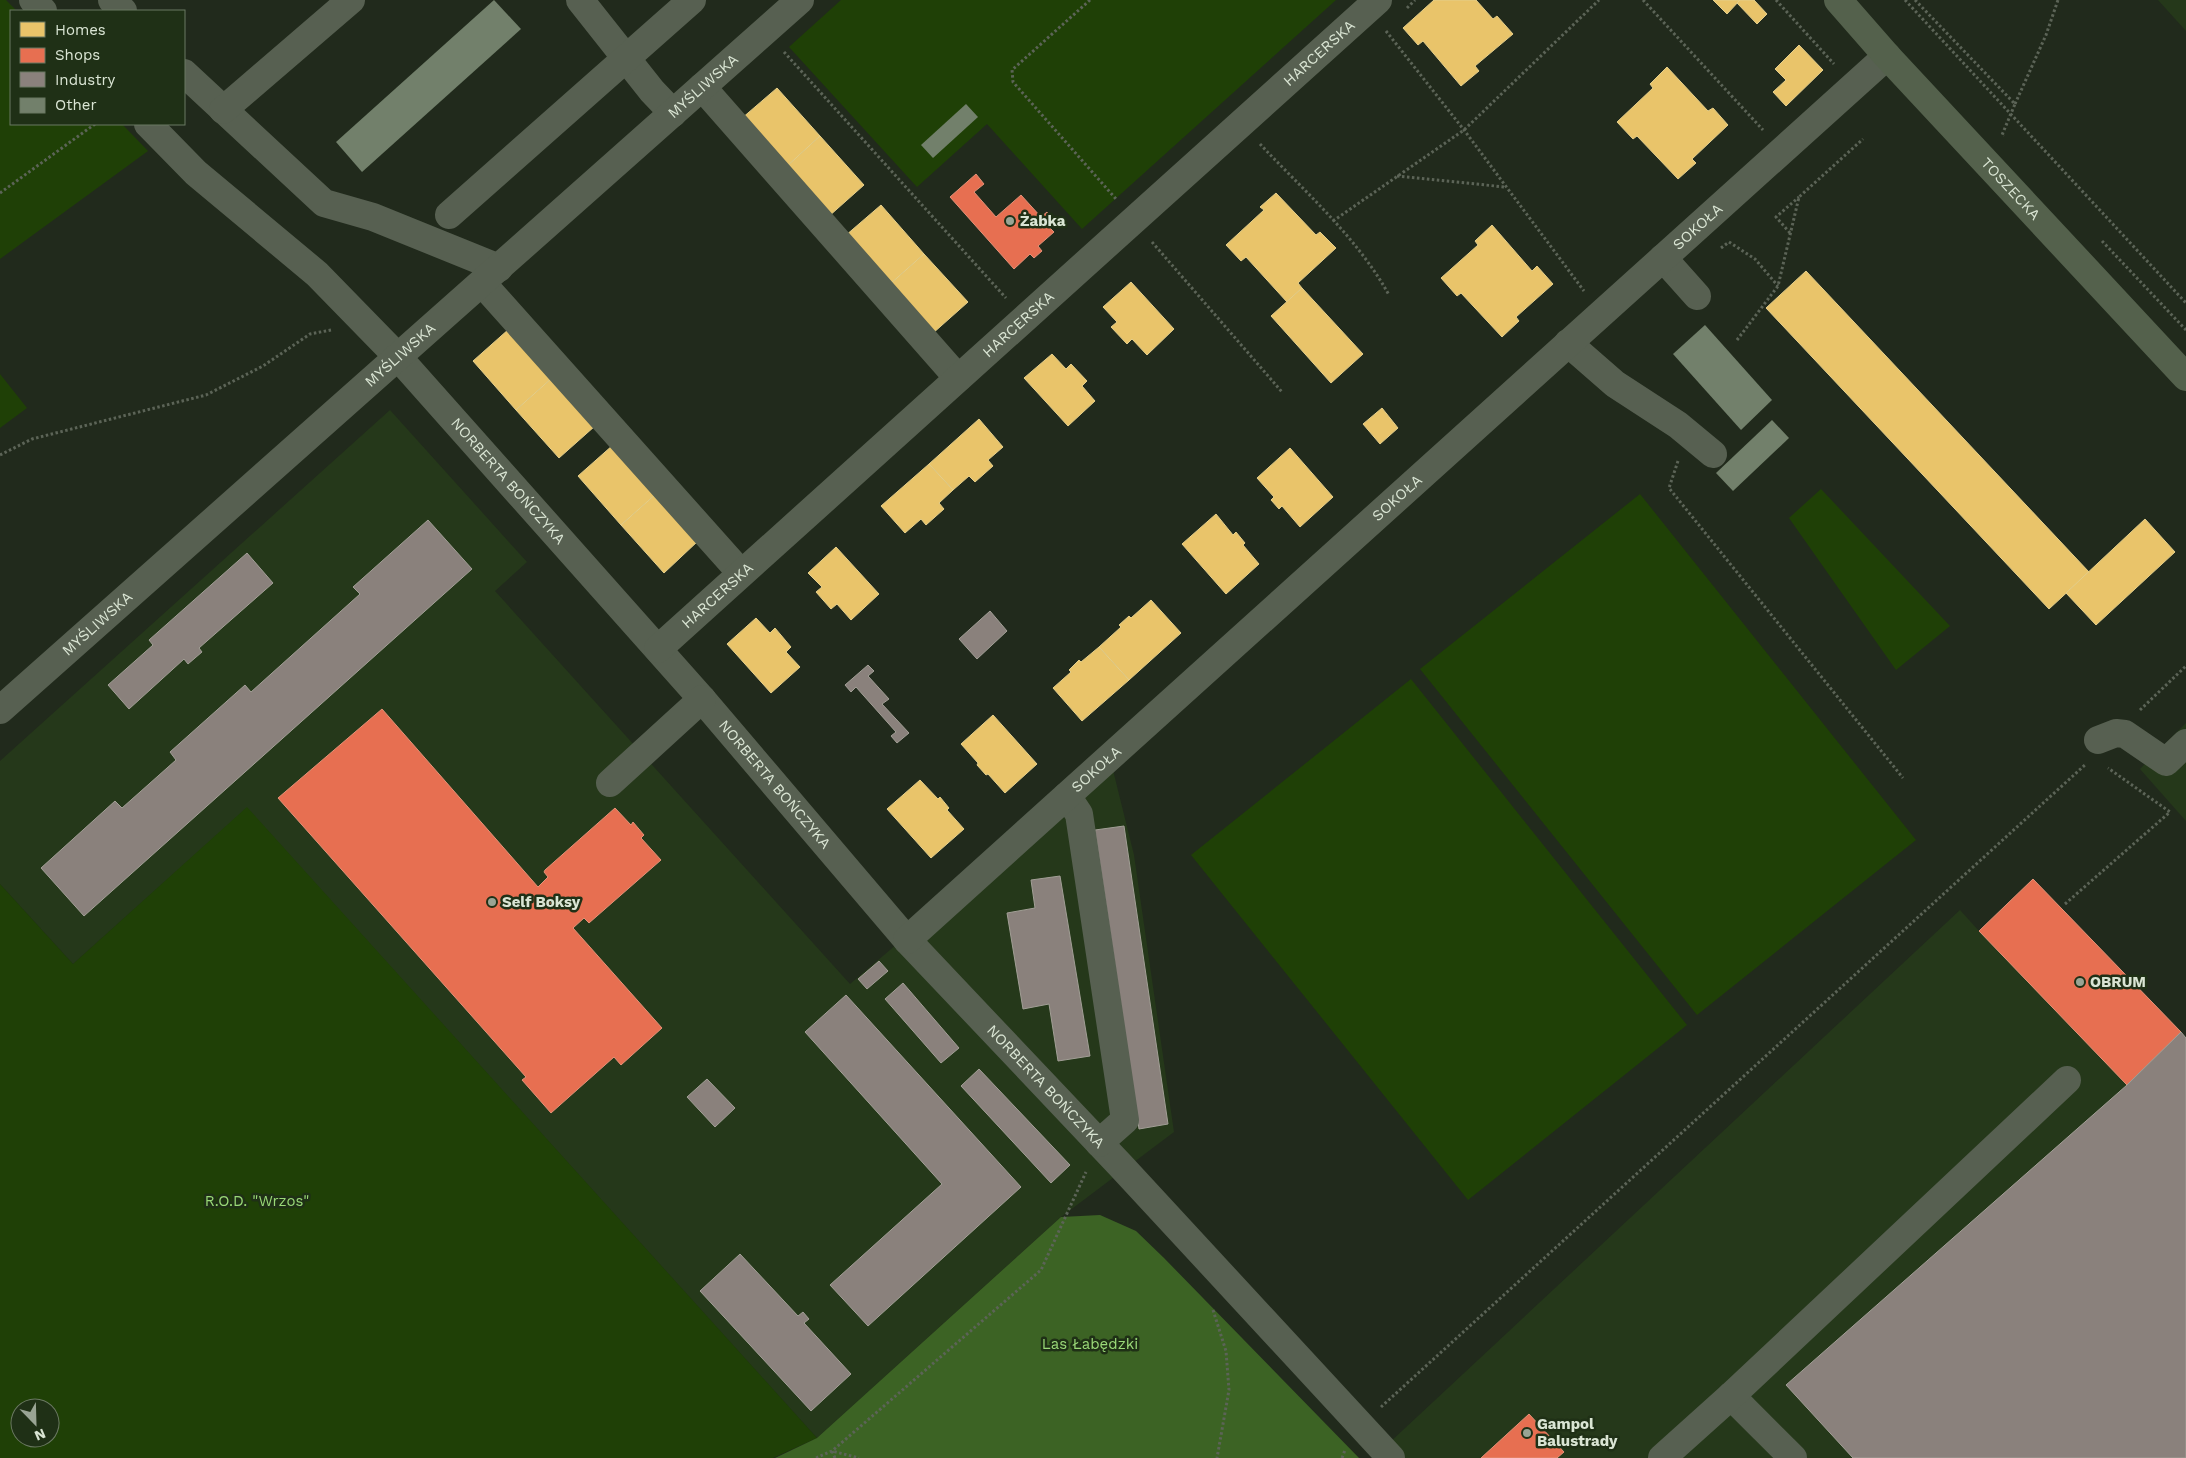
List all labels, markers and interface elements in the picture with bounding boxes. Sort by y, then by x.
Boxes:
legend [10,10,185,125]
street label: HARCERSKA [1280,16,1359,90]
text: Homes [55,21,106,39]
text: Shops [55,46,100,64]
street label: MYŚLIWSKA [664,50,742,122]
text: Industry [55,71,116,89]
text: Other [55,96,97,114]
street label: TOSZECKA [1977,154,2044,224]
street label: SOKOŁA [1669,200,1726,254]
place label: Żabka [1020,212,1066,230]
marker: Żabka [1004,215,1016,227]
street label: HARCERSKA [979,287,1058,361]
street label: MYŚLIWSKA [361,319,439,391]
street label: NORBERTA BOŃCZYKA [447,414,569,548]
street label: SOKOŁA [1368,471,1426,525]
street label: HARCERSKA [678,559,757,632]
street label: MYŚLIWSKA [58,588,136,660]
street label: NORBERTA BOŃCZYKA [715,716,835,853]
street label: SOKOŁA [1068,742,1125,796]
place label: Self Boksy [502,893,581,911]
marker: Self Boksy [486,896,498,908]
place label: OBRUM [2090,973,2146,991]
marker: OBRUM [2074,976,2086,988]
street label: NORBERTA BOŃCZYKA [983,1021,1109,1152]
park label: R.O.D. "Wrzos" [205,1192,309,1210]
park label: Las Łabędzki [1042,1335,1138,1353]
north arrow [10,1398,60,1448]
place label: Gampol Balustrady [1537,1415,1618,1450]
text: N [32,1426,48,1444]
marker: Gampol Balustrady [1521,1427,1533,1439]

